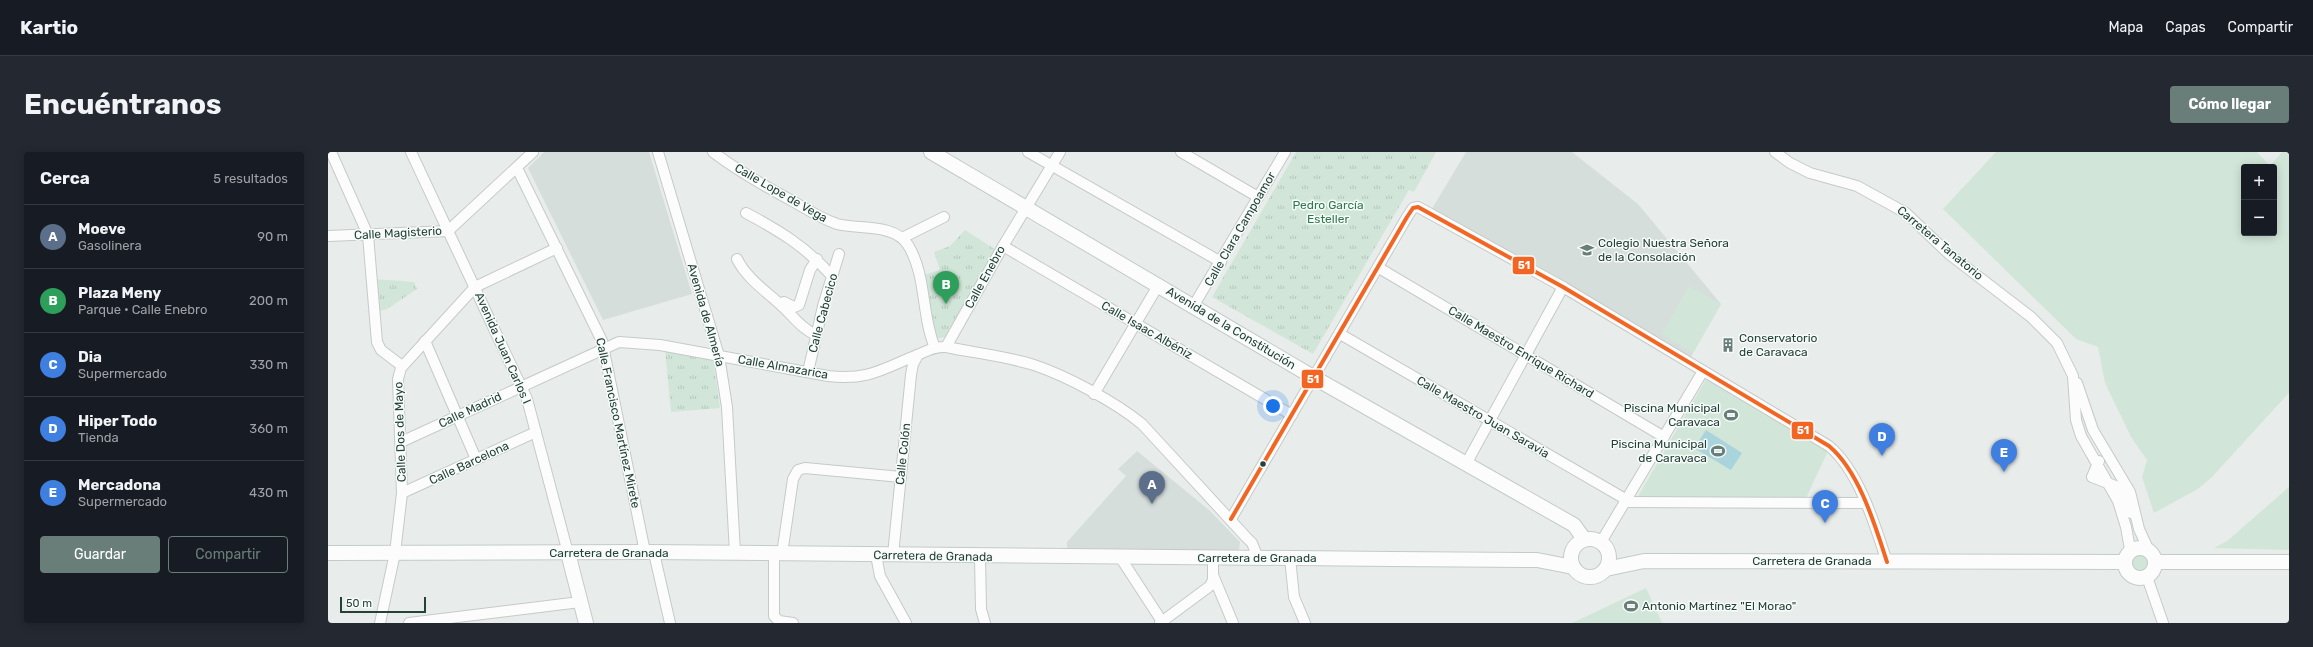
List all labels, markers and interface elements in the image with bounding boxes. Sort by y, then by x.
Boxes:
text: Kartio [20,16,78,39]
text: Mapa [2108,19,2143,36]
text: Capas [2165,19,2206,36]
text: Compartir [2228,19,2293,36]
button: Cómo llegar [2170,86,2289,123]
text: Encuéntranos [24,88,222,121]
street label: Calle Lope de Vega [732,161,830,225]
map controls [2241,164,2277,236]
button: + [2241,164,2277,200]
text: Cerca [40,168,90,188]
street label: Calle Clara Campoamor [1202,169,1279,289]
text: 5 resultados [213,171,288,186]
park label: Pedro García Esteller [1292,198,1364,226]
button: − [2241,200,2277,236]
street label: Carretera Tanatorio [1894,203,1986,283]
text: Moeve [78,220,126,238]
street label: Calle Magisterio [354,224,443,242]
text: A [48,229,58,244]
text: 90 m [257,229,288,244]
place label: Colegio Nuestra Señora de la Consolación [1598,236,1729,264]
text: Gasolinera [78,238,142,253]
school or university icon: Colegio Nuestra Señora de la Consolación [1579,242,1595,258]
street label: Calle Enebro [962,243,1008,311]
line badge: 51 [1512,256,1535,275]
text: 51 [1518,259,1530,272]
street label: Avenida de Almería [685,262,727,368]
pin: B [933,271,959,304]
street label: Calle Cabecico [806,272,840,354]
text: Plaza Meny [78,284,161,302]
street label: Avenida de la Constitución [1164,284,1298,372]
street label: Avenida Juan Carlos I [472,290,534,406]
text: B [48,293,58,308]
text: 200 m [249,293,288,308]
street label: Calle Isaac Albéniz [1099,298,1195,362]
text: Parque · Calle Enebro [78,302,207,317]
street label: Calle Maestro Enrique Richard [1446,303,1596,401]
place label: Conservatorio de Caravaca [1739,331,1818,359]
street label: Calle Francisco Martínez Mirete [593,337,643,510]
building icon: Conservatorio de Caravaca [1720,337,1736,353]
text: Dia [78,348,102,366]
street label: Calle Almazarica [737,352,829,382]
text: C [48,357,58,372]
text: 330 m [249,357,288,372]
text: Supermercado [78,366,167,381]
line badge: 51 [1301,369,1324,389]
text: 51 [1307,373,1319,386]
street label: Calle Maestro Juan Saravia [1414,373,1552,461]
street label: Calle Dos de Mayo [391,381,409,482]
street label: Calle Madrid [436,389,504,431]
your location [1263,396,1283,416]
place label: Piscina Municipal Caravaca [1624,401,1720,429]
sports icon: Piscina Municipal Caravaca [1723,407,1739,423]
text: Hiper Todo [78,412,157,430]
text: D [48,421,58,436]
text: 360 m [249,421,288,436]
line badge: 51 [1791,421,1814,440]
street label: Calle Colón [893,422,913,486]
pin: D [1869,423,1895,456]
text: 51 [1797,424,1809,437]
text: Tienda [78,430,119,445]
place label: Piscina Municipal de Caravaca [1611,437,1707,465]
street label: Calle Barcelona [427,438,511,488]
pin: E [1991,439,2017,472]
sports icon: Piscina Municipal de Caravaca [1710,443,1726,459]
unlabelled marker [1258,459,1268,469]
pin: A [1139,471,1165,504]
text: Mercadona [78,476,161,494]
text: E [49,485,57,500]
text: 430 m [249,485,288,500]
pin: C [1812,490,1838,523]
text: Supermercado [78,494,167,509]
button: Guardar [40,536,160,573]
button: Compartir [168,536,288,573]
street label: Carretera de Granada [549,546,669,560]
street label: Carretera de Granada [873,548,993,564]
street label: Carretera de Granada [1197,551,1317,565]
street label: Carretera de Granada [1752,554,1872,568]
scale bar [340,595,426,614]
text: 50 m [346,597,372,610]
sports icon: Antonio Martínez "El Morao" [1623,598,1639,614]
place label: Antonio Martínez "El Morao" [1642,599,1796,613]

